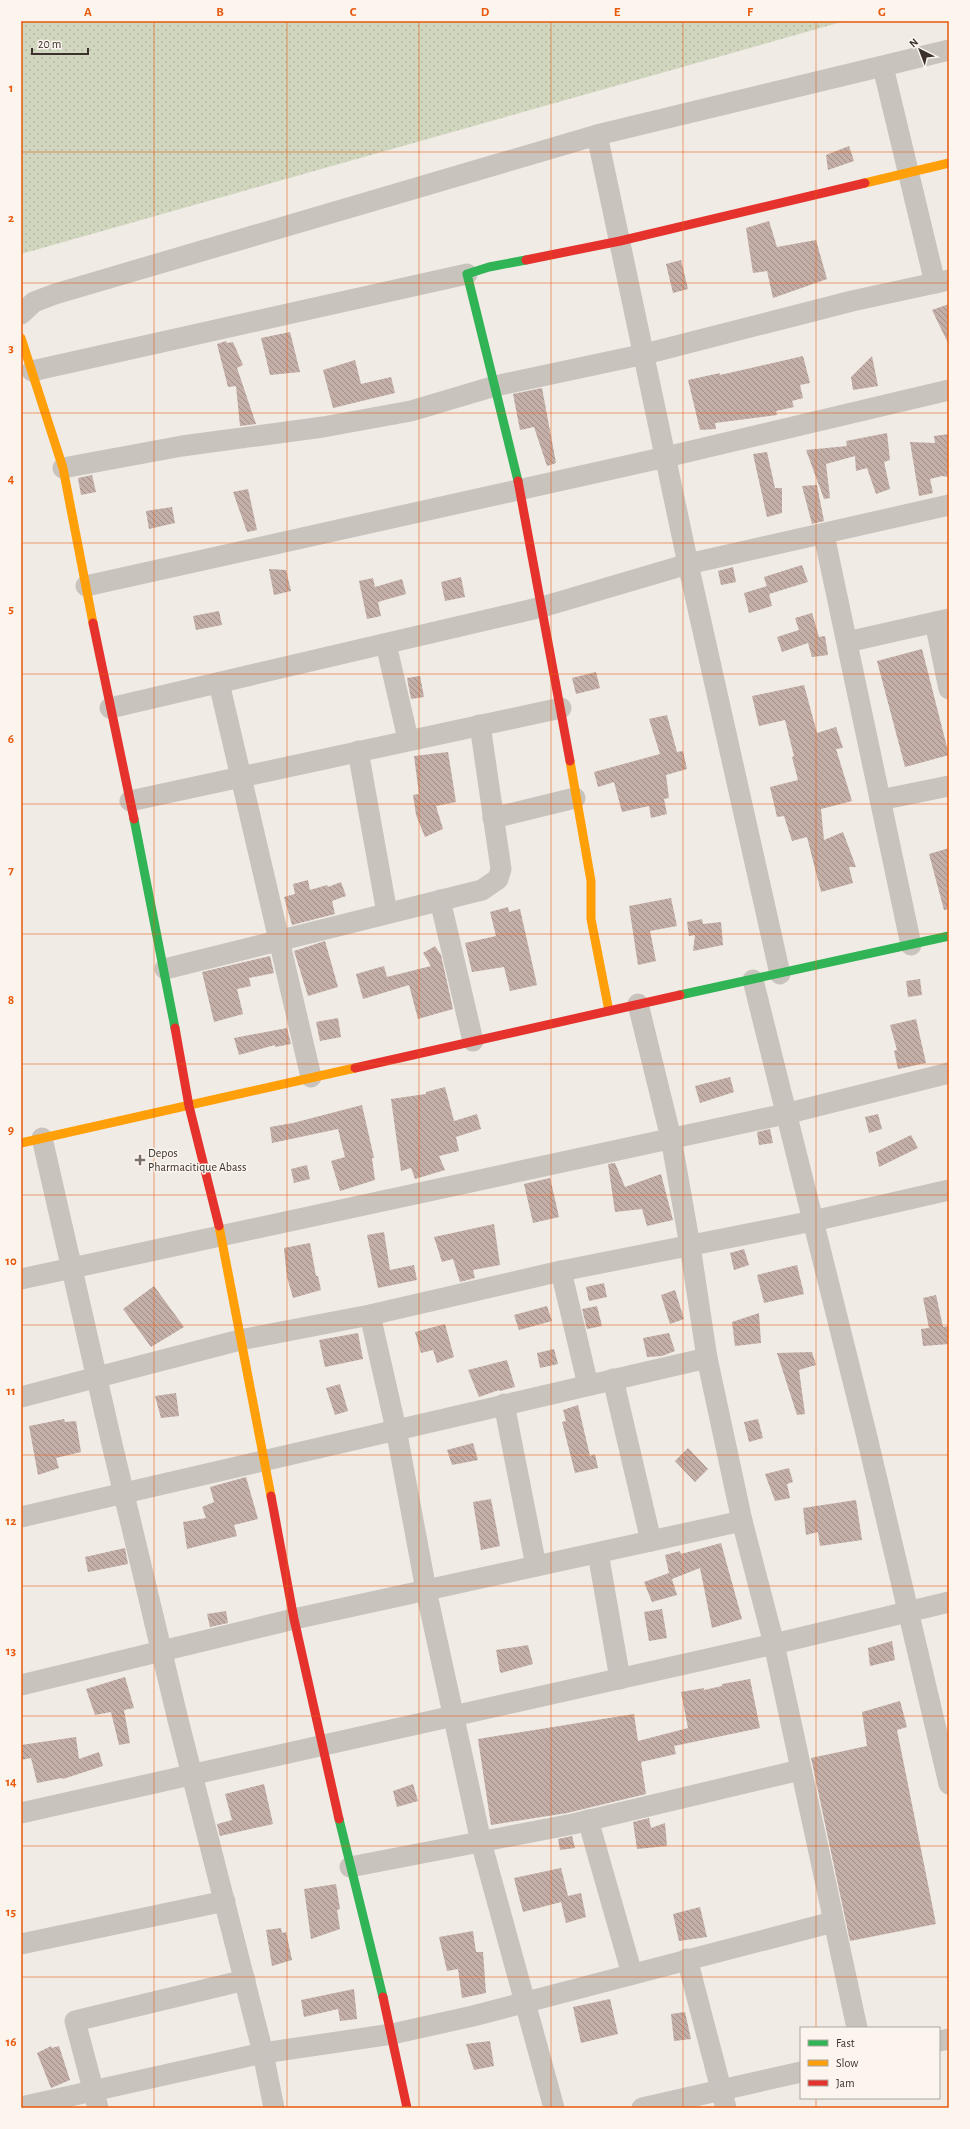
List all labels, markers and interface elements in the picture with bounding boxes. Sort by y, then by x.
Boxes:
text: A [84,6,92,19]
text: B [216,6,224,19]
text: C [350,6,357,19]
text: D [481,6,490,19]
text: E [614,6,621,19]
text: F [747,6,754,19]
text: G [878,6,886,19]
scale bar [32,30,88,56]
north arrow [900,30,940,70]
text: N [907,36,920,50]
text: 20 m [38,38,61,50]
text: 1 [9,82,13,95]
text: 2 [8,212,14,225]
text: 3 [8,342,14,355]
text: 4 [8,473,15,486]
text: 5 [8,603,14,616]
text: 6 [8,733,14,746]
text: 7 [8,864,14,877]
text: 8 [8,994,14,1007]
text: 9 [8,1124,14,1137]
place label: Depos Pharmacitique Abass [148,1147,246,1173]
marker: Depos Pharmacitique Abass [135,1155,145,1165]
text: 10 [5,1255,17,1268]
text: 11 [6,1385,16,1398]
text: 12 [6,1515,16,1528]
text: 13 [6,1645,17,1658]
text: 14 [5,1776,17,1789]
text: 15 [6,1906,17,1919]
legend [800,2027,940,2099]
text: 16 [6,2036,16,2049]
text: Fast [836,2037,855,2049]
text: Slow [836,2057,858,2069]
text: Jam [836,2077,855,2089]

